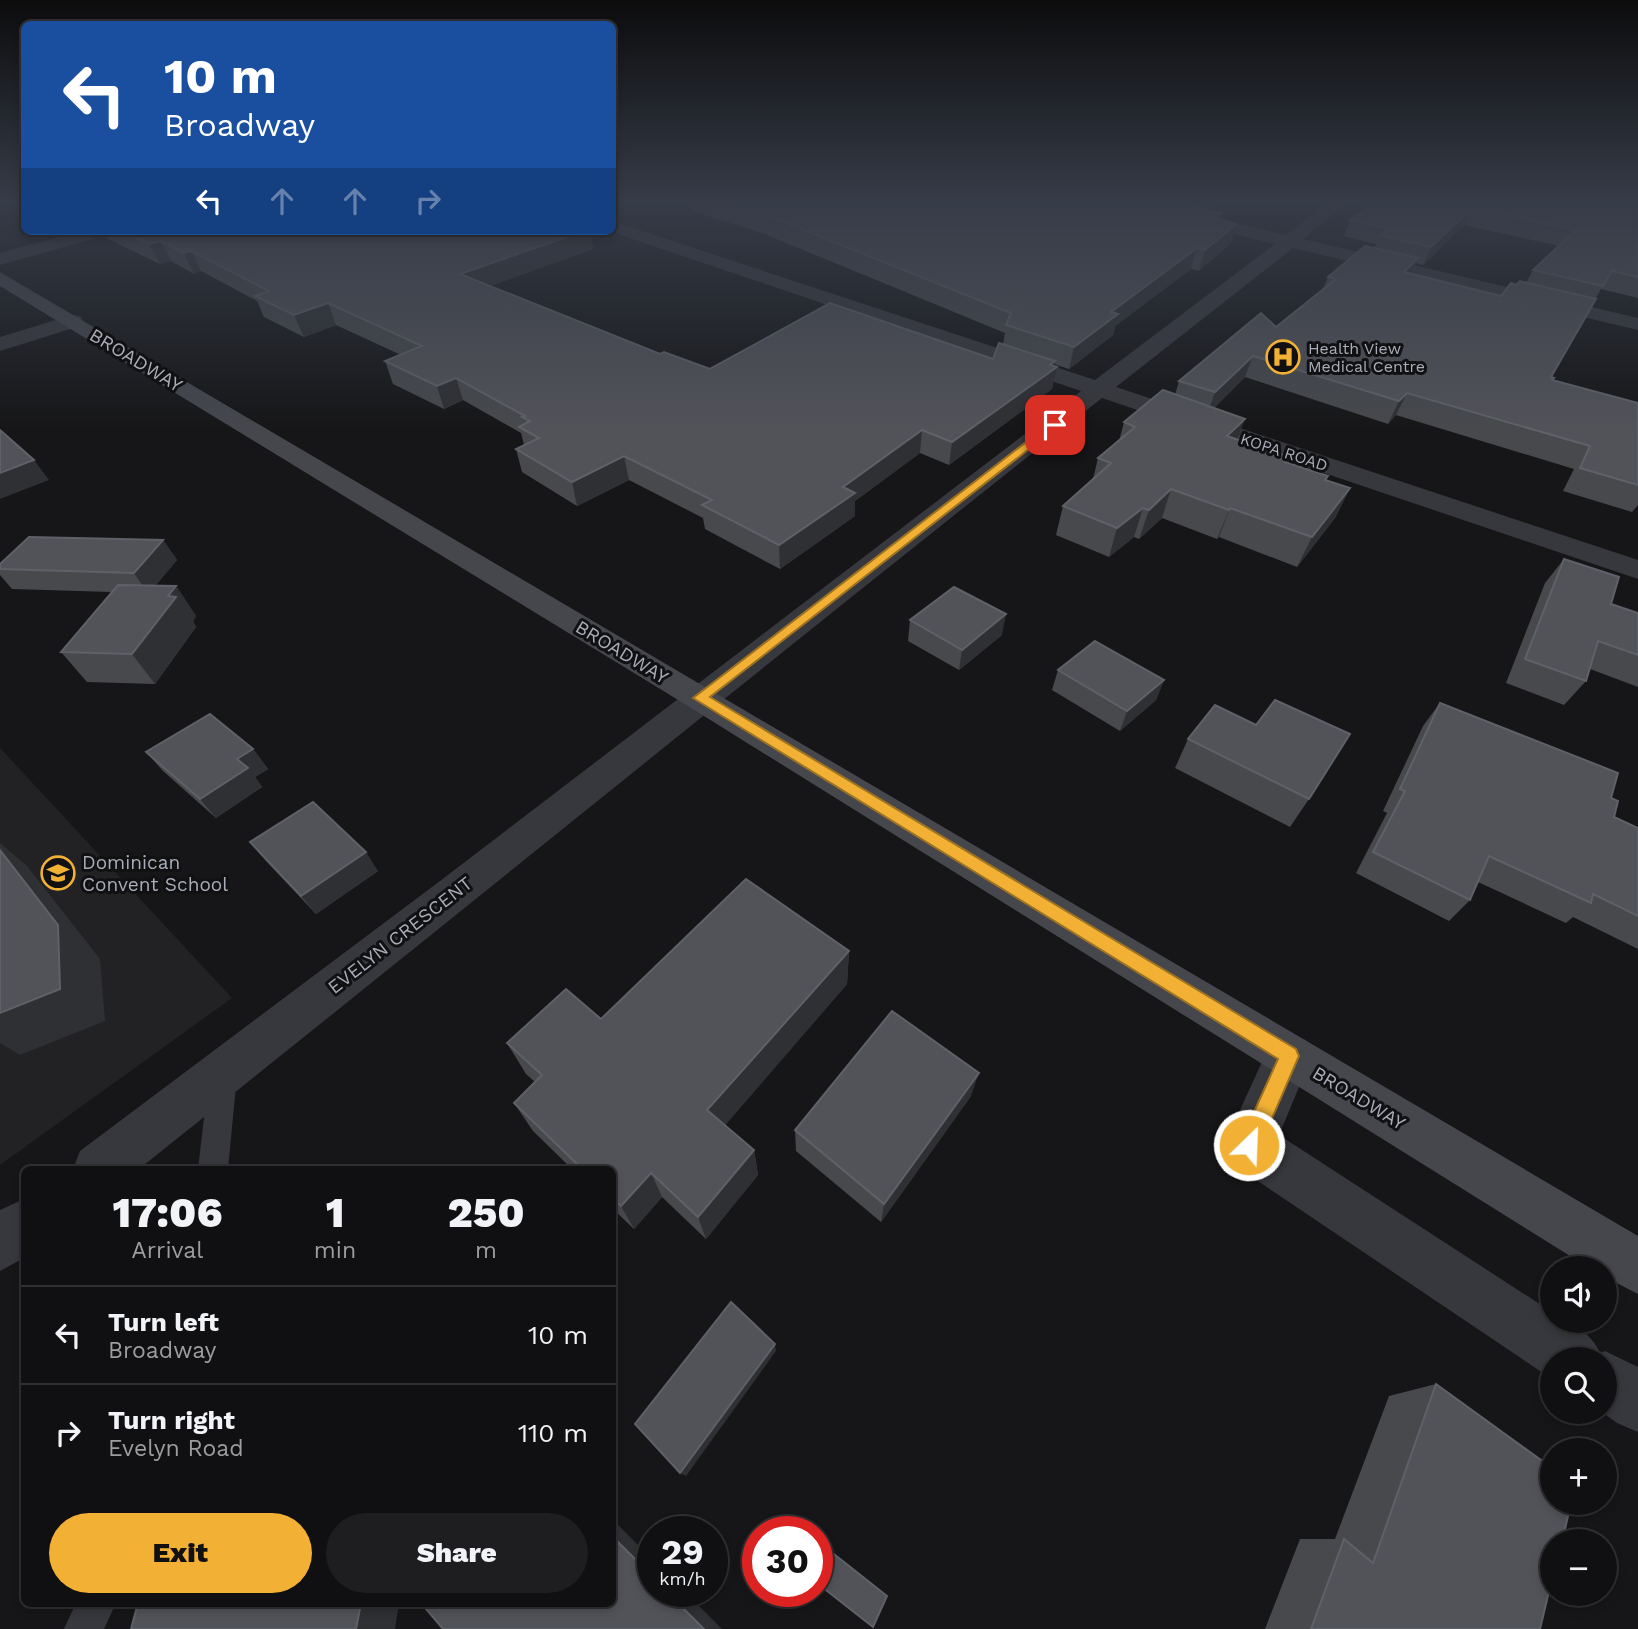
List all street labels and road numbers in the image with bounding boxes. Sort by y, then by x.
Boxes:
street label: BROADWAY [85,323,187,397]
street label: KOPA ROAD [1238,429,1330,475]
street label: BROADWAY [571,615,673,689]
street label: EVELYN CRESCENT [323,871,477,999]
street label: BROADWAY [1308,1061,1410,1135]

